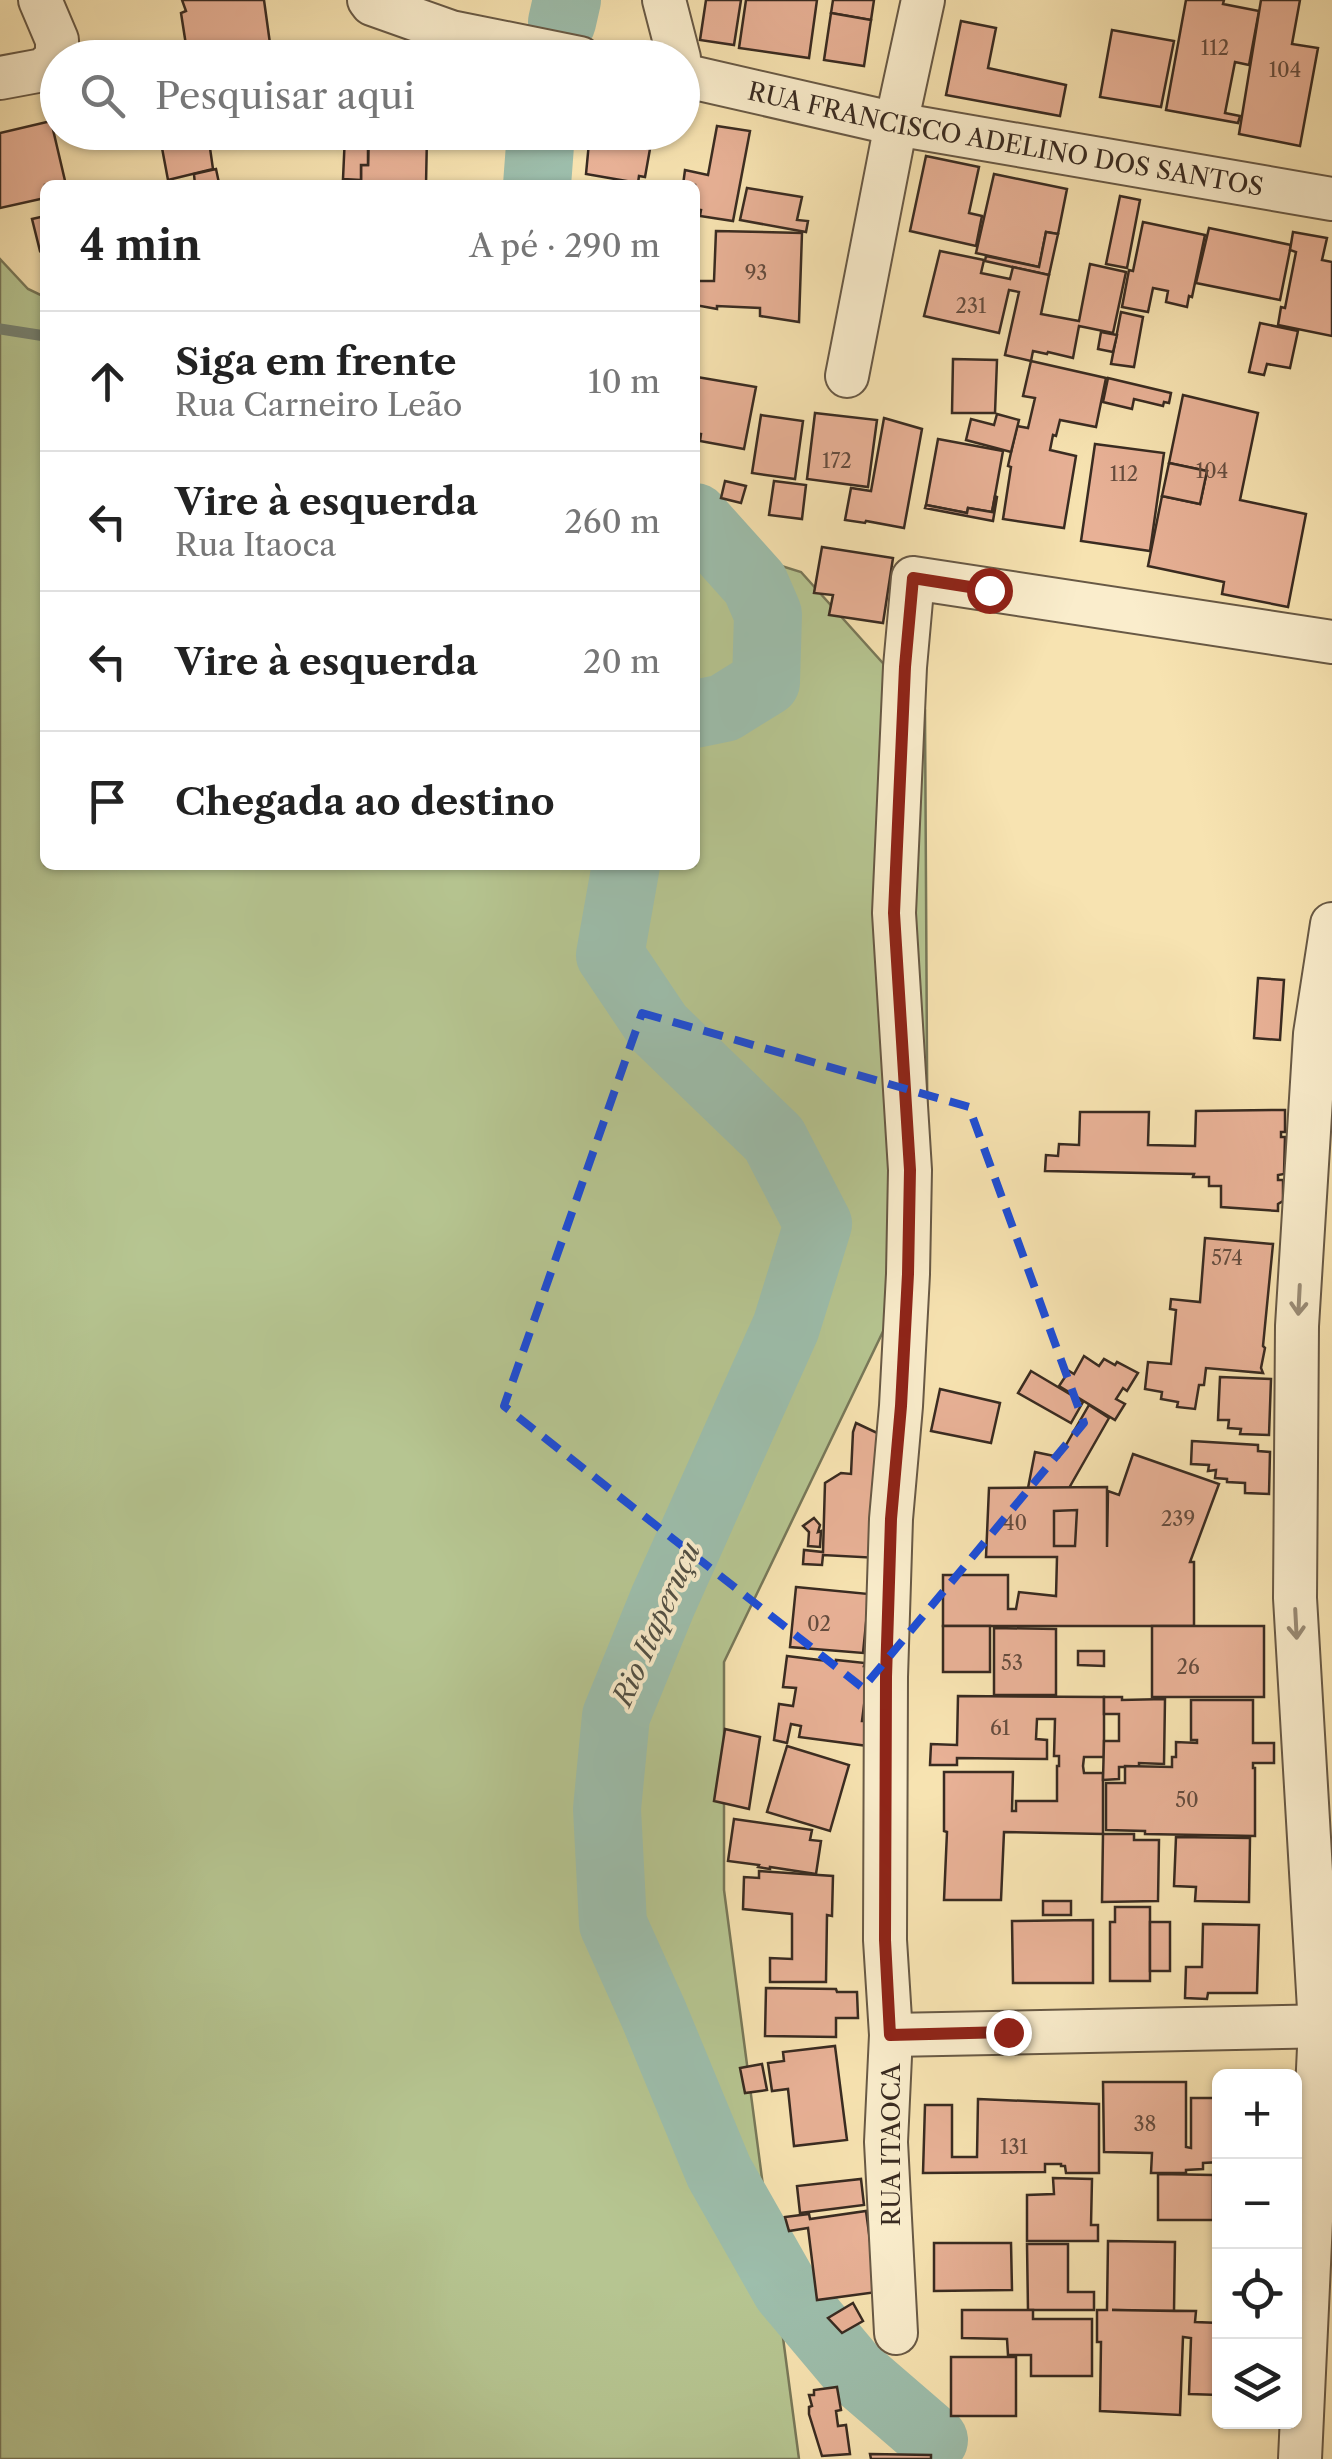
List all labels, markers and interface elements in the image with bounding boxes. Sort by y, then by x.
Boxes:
house number: 112 [1201,36,1229,60]
search box [40,40,700,150]
house number: 104 [1269,58,1301,82]
icon: search [75,68,130,123]
text: Pesquisar aqui [155,72,415,119]
street label: RUA FRANCISCO ADELINO DOS SANTOS [745,75,1266,202]
text: 4 min [80,219,201,271]
text: A pé · 290 m [470,226,660,265]
house number: 93 [745,261,767,285]
house number: 231 [956,294,987,318]
text: Siga em frente [175,338,456,385]
icon: ahead [80,354,135,409]
text: 10 m [588,362,660,401]
text: Rua Carneiro Leão [175,385,462,424]
house number: 172 [822,449,852,473]
house number: 104 [1196,459,1228,483]
house number: 112 [1110,462,1138,486]
text: Vire à esquerda [175,478,478,525]
icon: left [80,494,135,549]
text: 260 m [564,502,660,541]
text: Rua Itaoca [175,525,336,564]
route start [967,568,1013,614]
icon: left [80,634,135,689]
text: Vire à esquerda [175,638,478,685]
text: 20 m [583,642,660,681]
icon: arrive [80,774,135,829]
text: Chegada ao destino [175,778,555,825]
house number: 574 [1211,1246,1243,1270]
one-way arrow [1289,1283,1308,1315]
house number: 239 [1161,1507,1195,1531]
house number: 40 [1003,1511,1027,1535]
water label: Rio Itaperuçu [604,1536,707,1713]
one-way arrow [1287,1608,1306,1640]
house number: 02 [807,1612,831,1636]
house number: 53 [1001,1651,1023,1675]
house number: 26 [1176,1655,1200,1679]
house number: 61 [990,1716,1011,1740]
house number: 50 [1175,1788,1199,1812]
route end [986,2010,1032,2056]
street label: RUA ITAOCA [876,2063,907,2227]
map controls [1212,2069,1302,2429]
button: + [1212,2069,1302,2159]
house number: 38 [1134,2112,1156,2136]
house number: 131 [1000,2135,1028,2159]
button: − [1212,2159,1302,2249]
button: locate [1212,2249,1302,2339]
button: layers [1212,2339,1302,2429]

